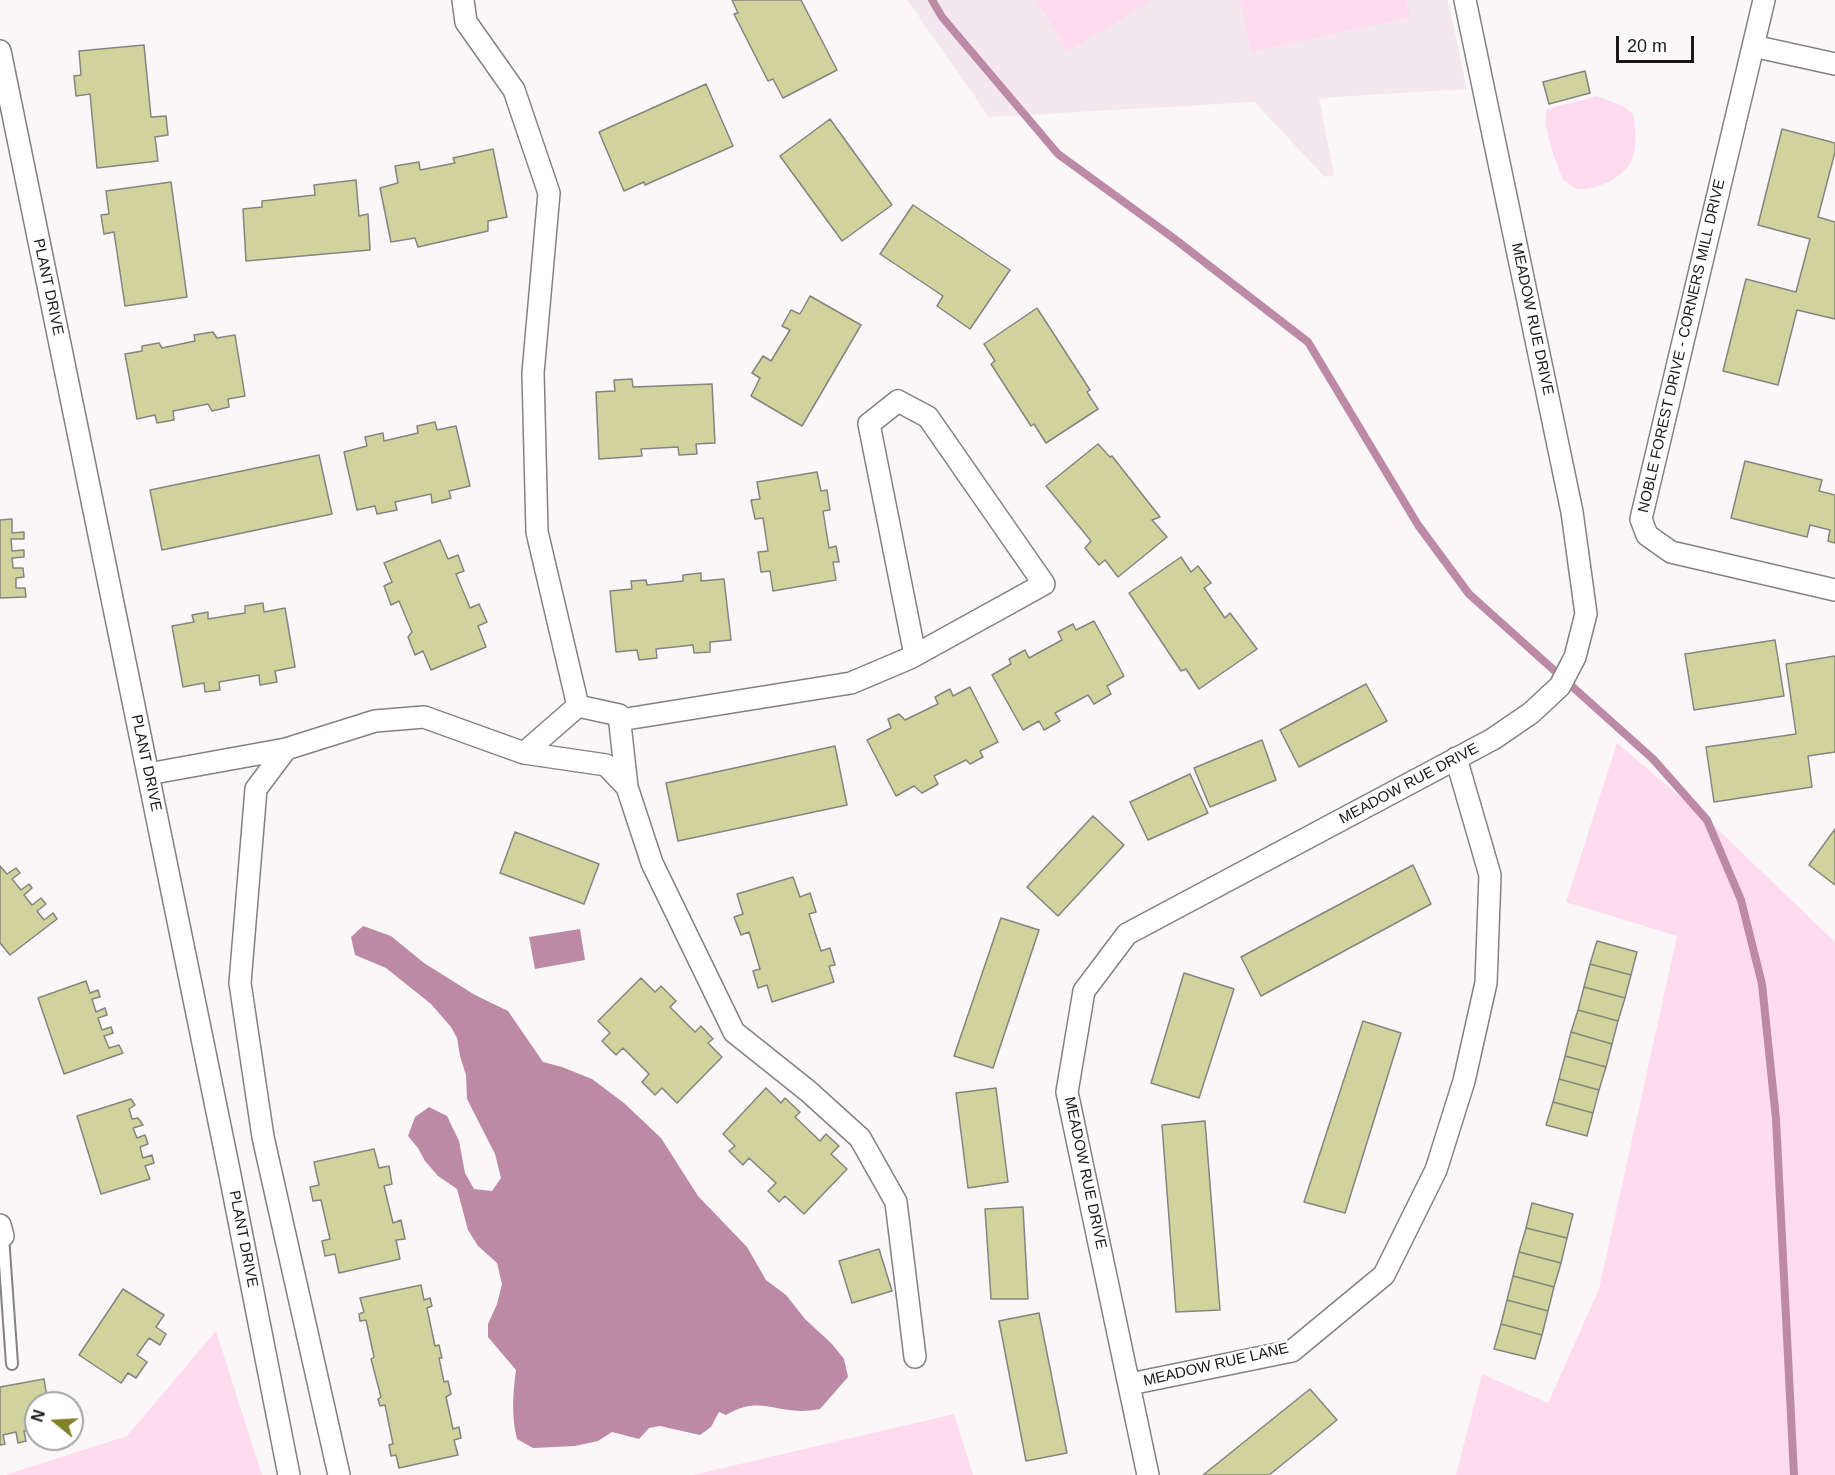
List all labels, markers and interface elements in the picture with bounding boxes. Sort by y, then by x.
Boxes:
scale bar [1619,24,1697,62]
text: 20 m [1627,36,1667,56]
street label: NOBLE FOREST DRIVE - CORNERS MILL DRIVE [1635,177,1729,515]
street label: PLANT DRIVE [29,237,67,337]
street label: MEADOW RUE DRIVE [1507,241,1557,397]
street label: PLANT DRIVE [127,713,165,813]
street label: MEADOW RUE DRIVE [1336,740,1482,828]
street label: MEADOW RUE DRIVE [1060,1095,1110,1251]
street label: PLANT DRIVE [225,1189,261,1289]
street label: MEADOW RUE LANE [1142,1340,1290,1390]
north arrow [24,1391,84,1451]
text: N [28,1408,48,1424]

